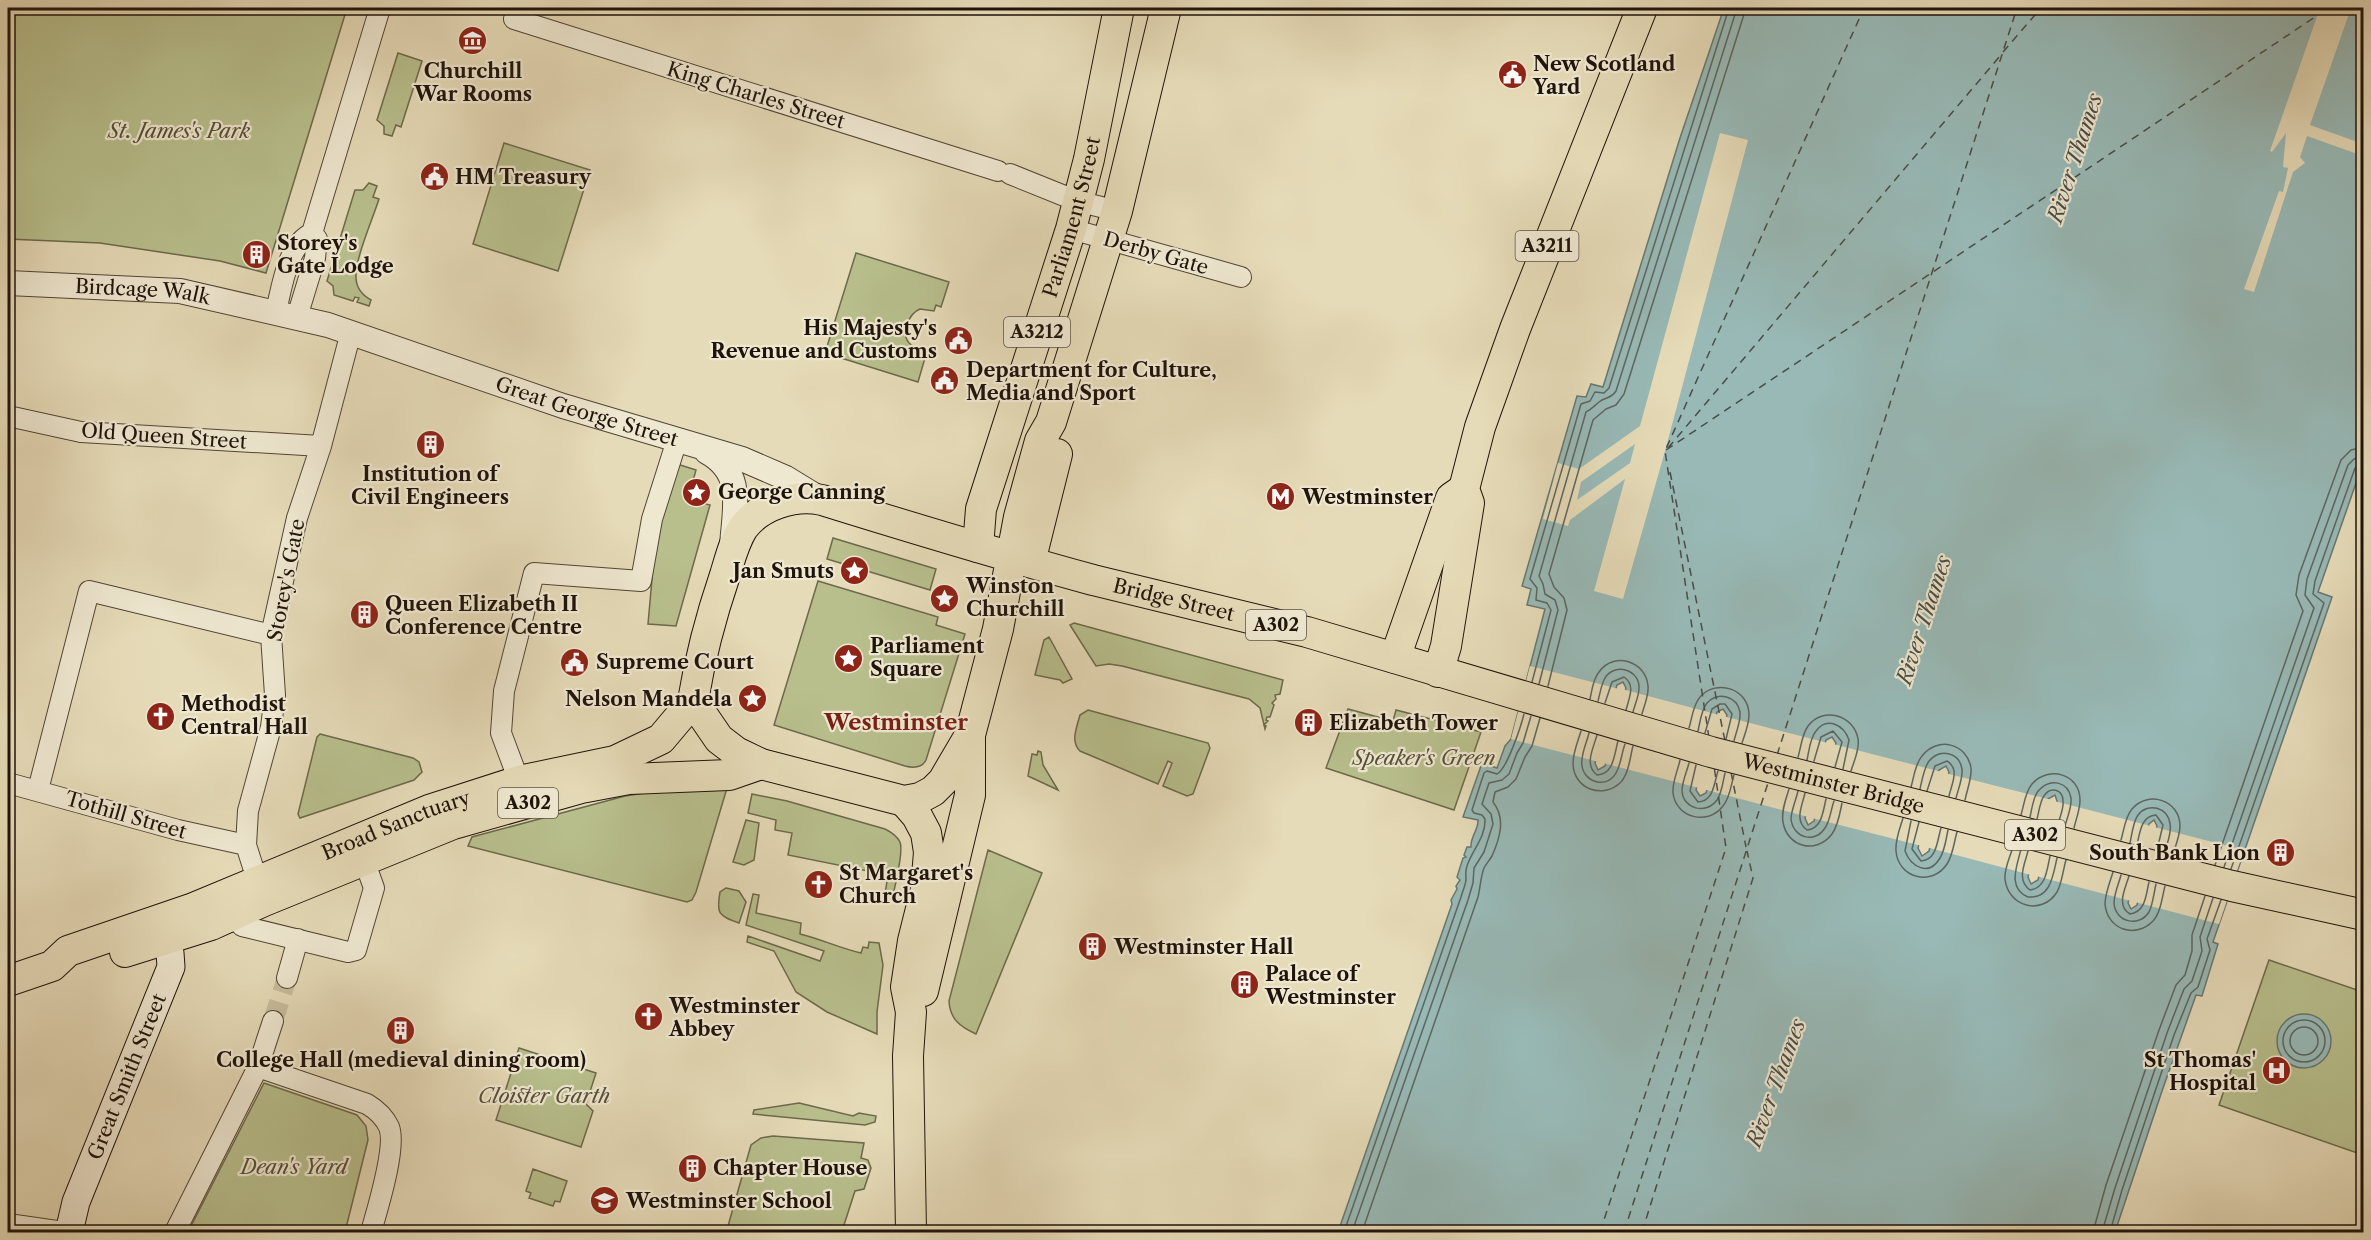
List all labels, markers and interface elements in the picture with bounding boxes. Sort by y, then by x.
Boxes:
museum icon: Churchill War Rooms [457,24,489,56]
place label: New Scotland Yard [1532,52,1676,99]
street label: King Charles Street [664,57,848,133]
place label: Churchill War Rooms [413,59,532,106]
public building icon: New Scotland Yard [1496,59,1528,91]
water label: River Thames [2041,89,2107,228]
park label: St. James's Park [107,119,251,143]
street label: Parliament Street [1038,135,1105,300]
public building icon: HM Treasury [418,161,450,193]
place label: HM Treasury [455,165,592,189]
street label: Derby Gate [1101,227,1211,279]
place label: Storey's Gate Lodge [277,231,394,278]
road number: A3211 [1516,231,1578,261]
building icon: Storey's Gate Lodge [240,238,272,270]
street label: Birdcage Walk [74,274,214,310]
place label: His Majesty's Revenue and Customs [710,316,937,363]
road number: A3212 [1004,317,1070,347]
public building icon: His Majesty's Revenue and Customs [942,324,974,356]
place label: Department for Culture, Media and Sport [966,358,1217,405]
public building icon: Department for Culture, Media and Sport [929,365,961,397]
street label: Great George Street [492,372,681,451]
street label: Old Queen Street [80,418,248,454]
building icon: Institution of Civil Engineers [414,428,446,460]
place label: Institution of Civil Engineers [351,462,509,509]
place icon: George Canning [681,476,713,508]
place label: George Canning [718,480,886,504]
metro station icon: Westminster [1265,481,1297,513]
place label: Westminster [1301,485,1433,509]
street label: Storey's Gate [262,517,310,643]
water label: River Thames [1890,551,1956,690]
place icon: Jan Smuts [839,555,871,587]
place label: Jan Smuts [729,559,834,583]
street label: Bridge Street [1110,573,1237,626]
place label: Winston Churchill [965,574,1065,621]
place icon: Winston Churchill [929,582,961,614]
place label: Queen Elizabeth II Conference Centre [385,592,582,639]
building icon: Queen Elizabeth II Conference Centre [348,599,380,631]
road number: A302 [1246,610,1306,640]
place label: Parliament Square [870,634,984,681]
place icon: Parliament Square [833,642,865,674]
public building icon: Supreme Court [559,646,591,678]
place label: Supreme Court [596,650,754,674]
place icon: Nelson Mandela [737,683,769,715]
place label: Nelson Mandela [565,687,732,711]
place label: Methodist Central Hall [181,692,308,739]
church icon: Methodist Central Hall [144,700,176,732]
building icon: Elizabeth Tower [1292,707,1324,739]
district label: Westminster [823,709,968,736]
place label: Elizabeth Tower [1329,711,1498,735]
park label: Speaker's Green [1351,746,1496,770]
street label: Westminster Bridge [1739,748,1927,818]
street label: Broad Sanctuary [318,785,474,865]
street label: Tothill Street [63,786,189,844]
road number: A302 [498,788,558,818]
road number: A302 [2005,820,2065,850]
building icon: South Bank Lion [2265,837,2297,869]
place label: South Bank Lion [2089,841,2260,865]
place label: St Margaret's Church [839,861,973,908]
church icon: St Margaret's Church [802,868,834,900]
building icon: Westminster Hall [1077,931,1109,963]
place label: Westminster Hall [1113,935,1294,959]
place label: Palace of Westminster [1264,962,1396,1009]
building icon: Palace of Westminster [1228,969,1260,1001]
street label: Great Smith Street [82,990,171,1163]
place label: Westminster Abbey [668,994,800,1041]
church icon: Westminster Abbey [632,1001,664,1033]
building icon: College Hall (medieval dining room) [385,1014,417,1046]
water label: River Thames [1740,1015,1811,1152]
place label: College Hall (medieval dining room) [216,1048,586,1072]
place label: St Thomas' Hospital [2144,1048,2256,1095]
hospital icon: St Thomas' Hospital [2261,1055,2293,1087]
park label: Cloister Garth [478,1084,610,1108]
building icon: Chapter House [676,1152,708,1184]
park label: Dean's Yard [239,1155,349,1179]
place label: Chapter House [713,1156,867,1180]
school or university icon: Westminster School [589,1185,621,1217]
place label: Westminster School [625,1189,832,1213]

